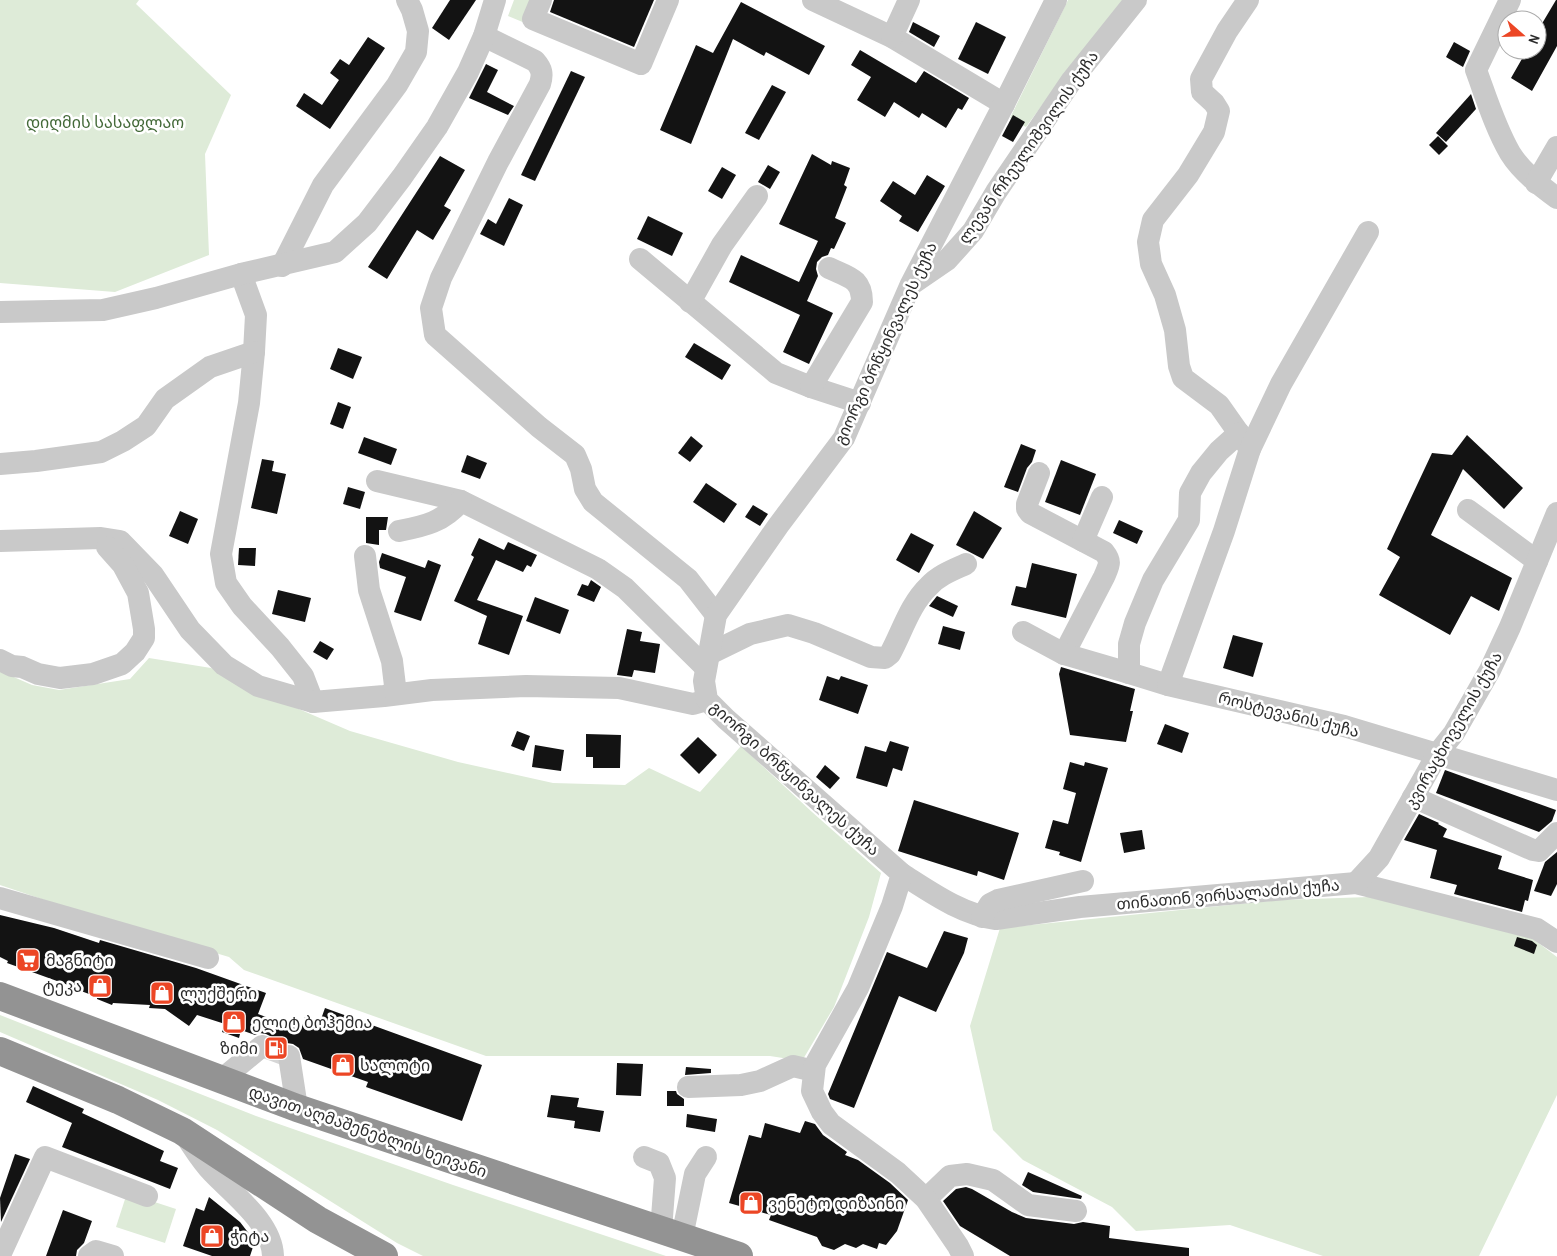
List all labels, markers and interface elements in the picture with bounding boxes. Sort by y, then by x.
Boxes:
north arrow [1497,10,1547,60]
text: N [1524,32,1544,46]
street label: ლევან რჩეულიშვილის ქუჩა [953,46,1103,248]
park label: დიღმის სასაფლაო [26,111,184,133]
street label: გიორგი ბრწყინვალეს ქუჩა [828,238,942,448]
street label: კვირაცხოველის ქუჩა [1399,647,1507,813]
street label: როსტევანის ქუჩა [1216,686,1362,742]
street label: გიორგი ბრწყინვალეს ქუჩა [705,696,885,860]
street label: თინათინ ვირსალაძის ქუჩა [1116,873,1340,915]
supermarket icon: მაგნიტი [15,947,41,973]
place label: მაგნიტი [46,949,114,971]
shop icon: ტეკა [87,973,113,999]
place label: ტეკა [42,975,82,997]
shop icon: ლუქშერი [149,980,175,1006]
place label: ლუქშერი [180,982,257,1004]
shop icon: ელიტ ბოჰემია [221,1009,247,1035]
place label: ელიტ ბოჰემია [252,1011,372,1033]
fuel station icon: ზიმი [263,1035,289,1061]
place label: ზიმი [220,1037,258,1059]
shop icon: სალოტი [330,1052,356,1078]
place label: სალოტი [360,1054,430,1076]
street label: დავით აღმაშენებლის ხეივანი [246,1080,490,1182]
shop icon: ვენეტო დიზაინი [738,1190,764,1216]
place label: ვენეტო დიზაინი [768,1192,904,1214]
shop icon: ჭიტა [199,1223,225,1249]
place label: ჭიტა [230,1225,269,1247]

